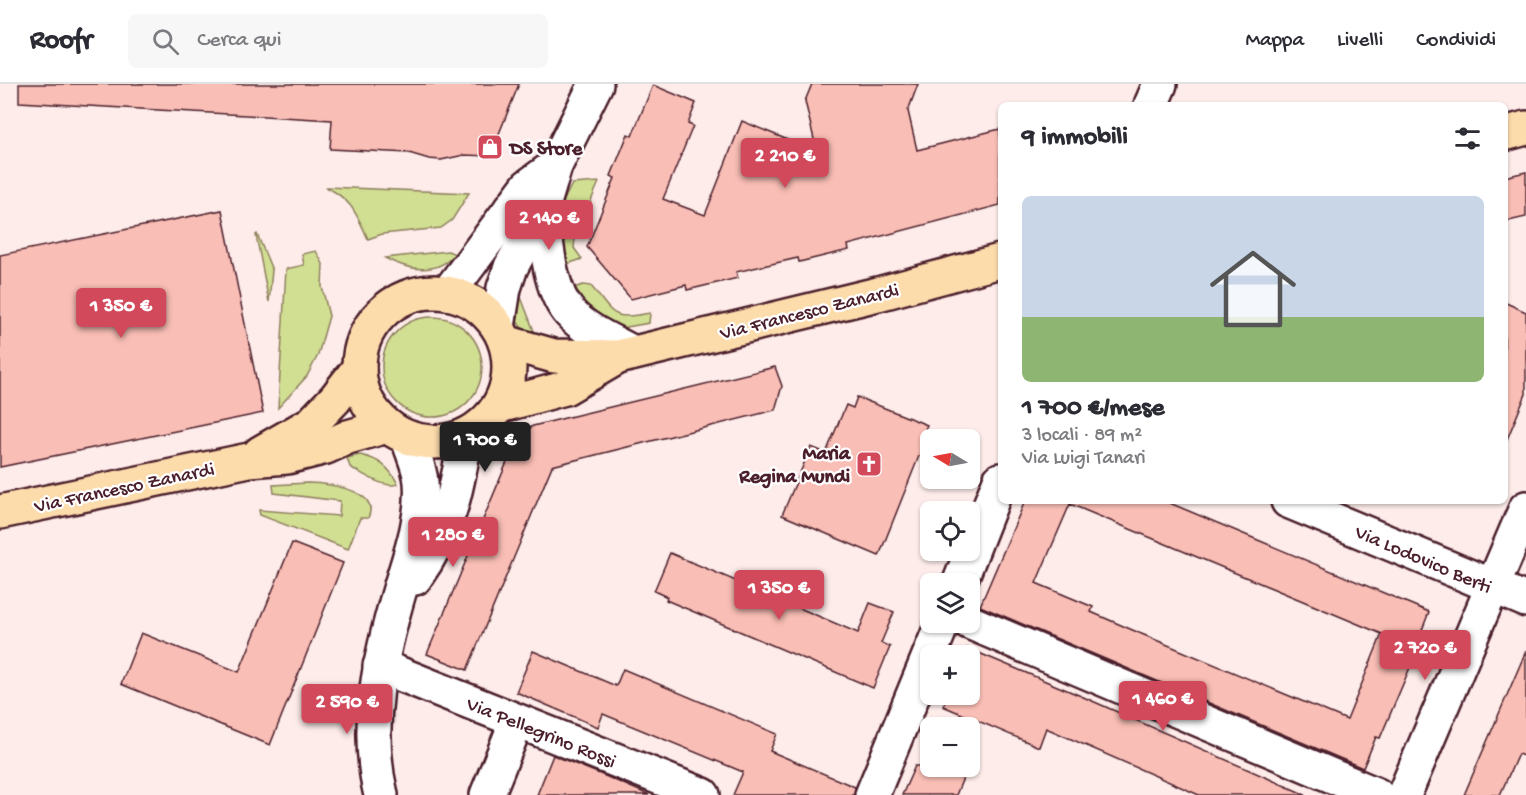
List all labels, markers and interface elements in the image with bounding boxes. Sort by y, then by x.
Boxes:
search box [128,14,548,68]
text: Roofr [30,25,92,58]
icon: search [149,25,182,58]
text: Cerca qui [197,28,281,54]
text: Mappa [1245,29,1304,54]
text: Livelli [1337,29,1383,54]
text: Condividi [1416,29,1496,54]
icon: filters [1451,122,1484,155]
text: 9 immobili [1022,123,1128,154]
shop icon: DS Store [475,132,505,162]
pin: 2 210 € [730,138,840,189]
place label: DS Store [508,139,583,162]
text: 2 210 € [755,146,815,169]
pin: 2 140 € [494,200,604,251]
text: 2 140 € [519,208,579,231]
icon: home [1199,235,1307,343]
street label: Via Francesco Zanardi [717,280,902,347]
pin: 1 350 € [66,288,176,339]
text: 1 350 € [90,296,152,319]
text: 1 700 €/mese [1022,394,1164,425]
pin: 1 700 € [430,422,540,473]
text: 3 locali · 89 m² [1022,425,1142,448]
north arrow [920,429,980,489]
map controls [920,429,980,777]
text: 1 700 € [454,430,516,453]
place label: Maria Regina Mundi [738,444,851,490]
text: Via Luigi Tanari [1022,448,1146,471]
church icon: Maria Regina Mundi [854,449,884,479]
street label: Via Francesco Zanardi [32,459,217,520]
button: locate [920,501,980,561]
pin: 1 280 € [398,517,508,568]
street label: Via Lodovico Berti [1350,522,1494,600]
text: 1 280 € [422,525,484,548]
pin: 1 350 € [724,570,834,621]
button: layers [920,573,980,633]
text: 1 350 € [748,578,810,601]
pin: 2 720 € [1370,630,1480,681]
text: 2 720 € [1394,638,1456,661]
button: + [920,645,980,705]
pin: 1 460 € [1108,681,1218,732]
pin: 2 590 € [292,684,402,735]
text: 1 460 € [1133,689,1193,712]
text: 2 590 € [315,692,379,715]
street label: Via Pellegrino Rossi [462,693,619,775]
button: − [920,717,980,777]

